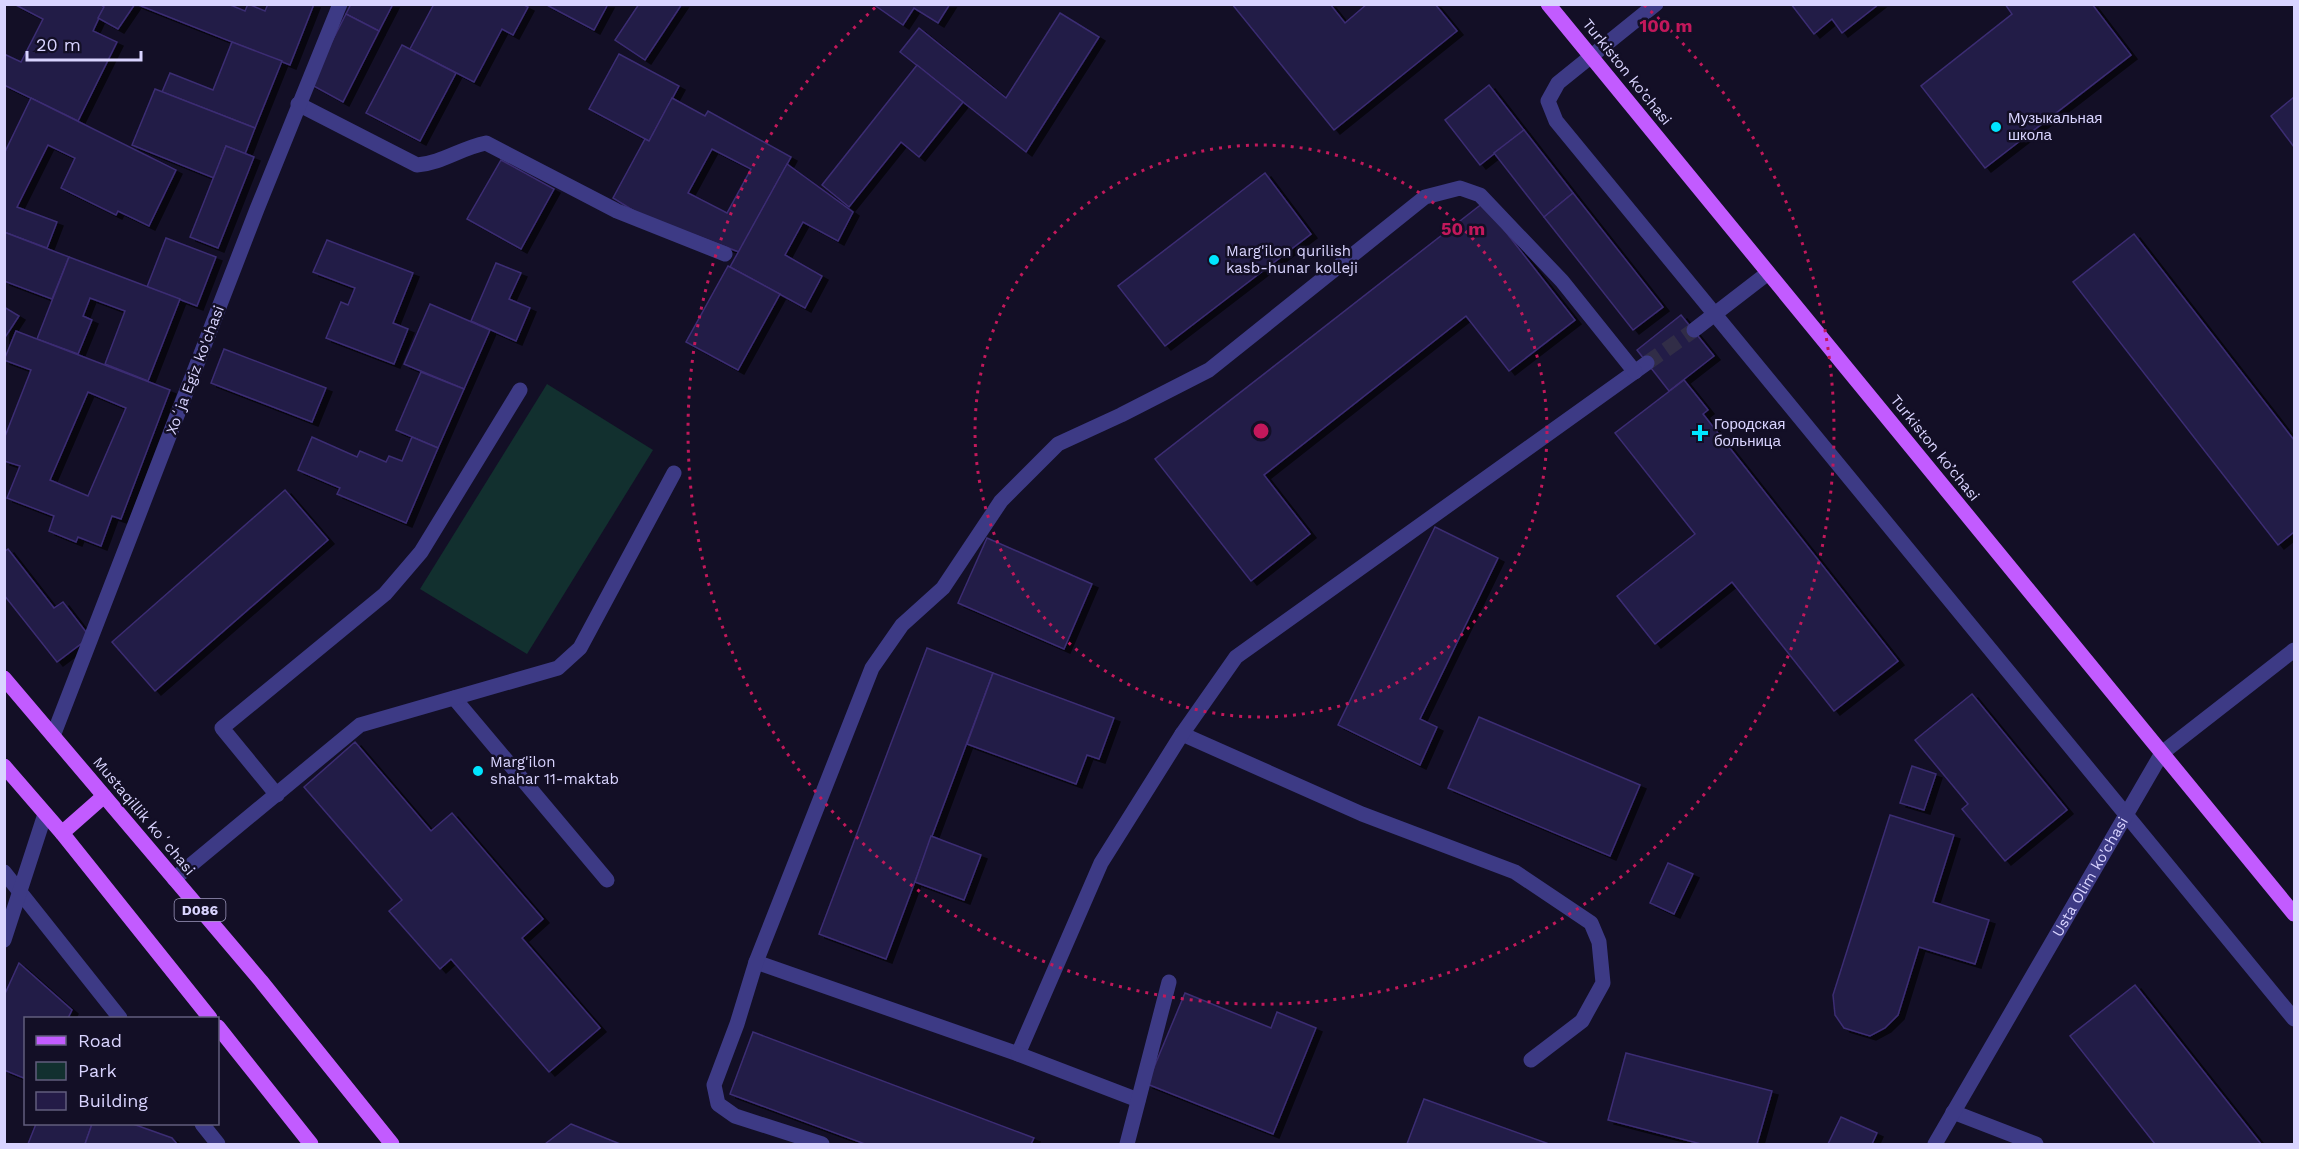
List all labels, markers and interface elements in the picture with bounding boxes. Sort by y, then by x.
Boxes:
street label: Turkiston ko’chasi [1579,15,1675,129]
text: 100 m [1639,15,1693,36]
scale bar [27,24,141,62]
text: 20 m [36,34,81,55]
place label: Музыкальная школа [2008,109,2102,144]
marker: Музыкальная школа [1989,120,2003,134]
text: 50 m [1441,218,1485,239]
place label: Marg'ilon qurilish kasb-hunar kolleji [1226,242,1358,277]
marker: Marg'ilon qurilish kasb-hunar kolleji [1207,253,1221,267]
street label: Xoʻja Egiz ko'chasi [162,303,228,437]
street label: Turkiston ko’chasi [1887,391,1983,505]
place label: Городская больница [1714,415,1785,450]
centre of rings [1251,421,1271,441]
marker: Городская больница [1691,424,1709,442]
street label: Mustaqillik koʻchasi [89,753,199,879]
place label: Marg'ilon shahar 11-maktab [490,753,619,788]
marker: Marg'ilon shahar 11-maktab [471,764,485,778]
street label: Usta Olim ko'chasi [2048,814,2132,940]
road number: D086 [174,899,226,921]
legend [24,1017,219,1125]
text: Road [78,1030,122,1051]
text: Park [78,1060,117,1081]
text: Building [78,1090,148,1111]

